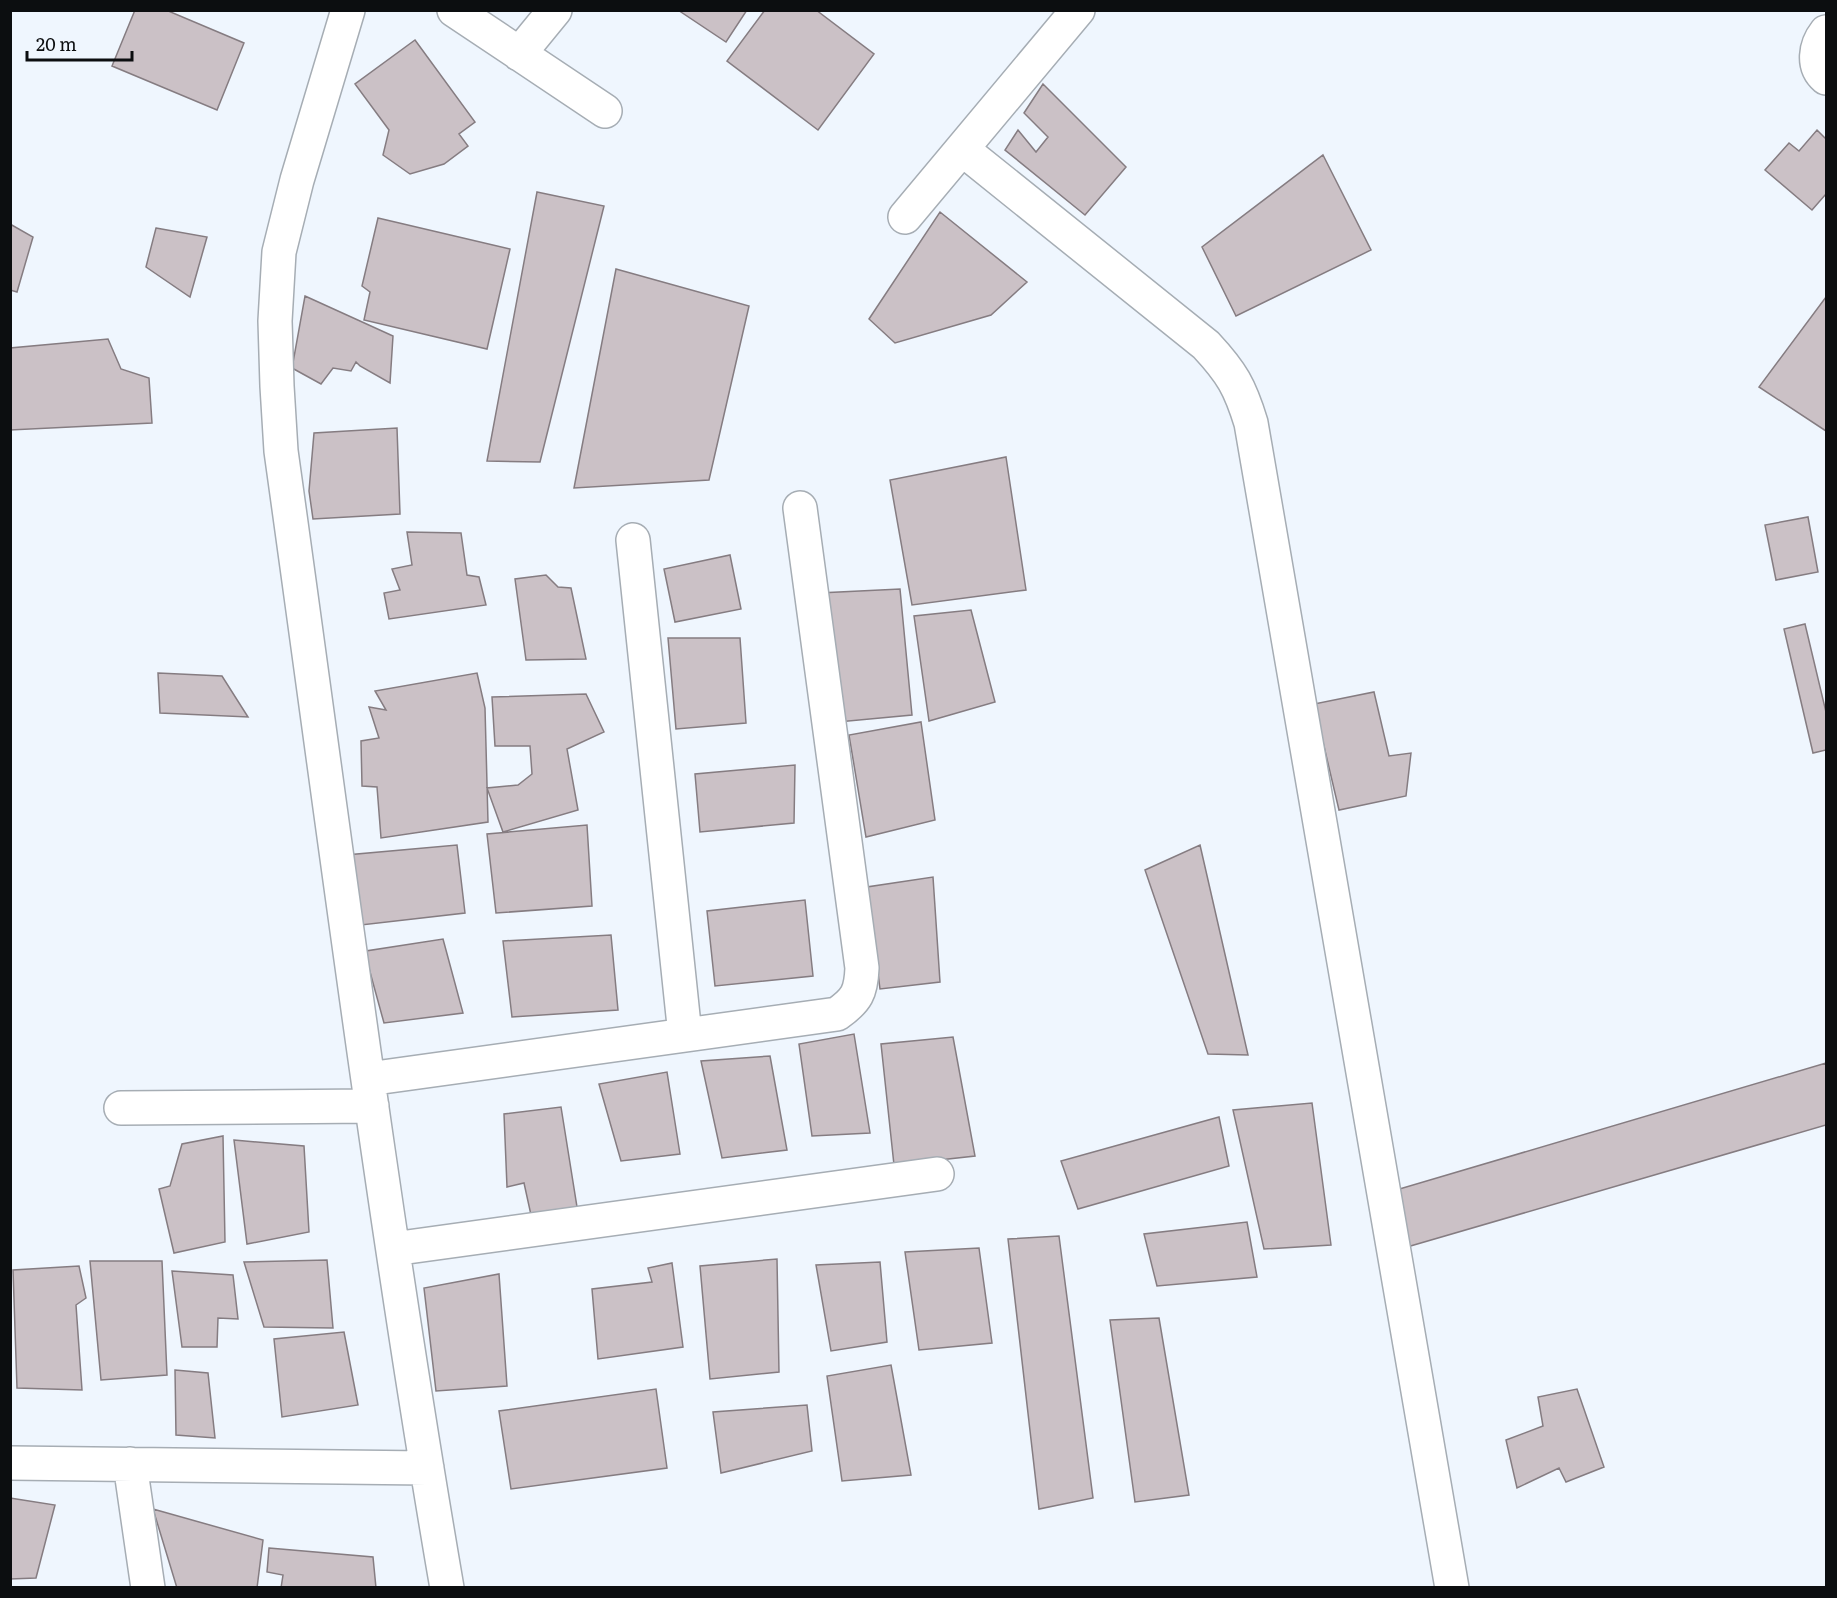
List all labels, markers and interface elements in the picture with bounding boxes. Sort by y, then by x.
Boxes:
scale bar [27,24,132,62]
text: 20 m [36,30,77,57]

